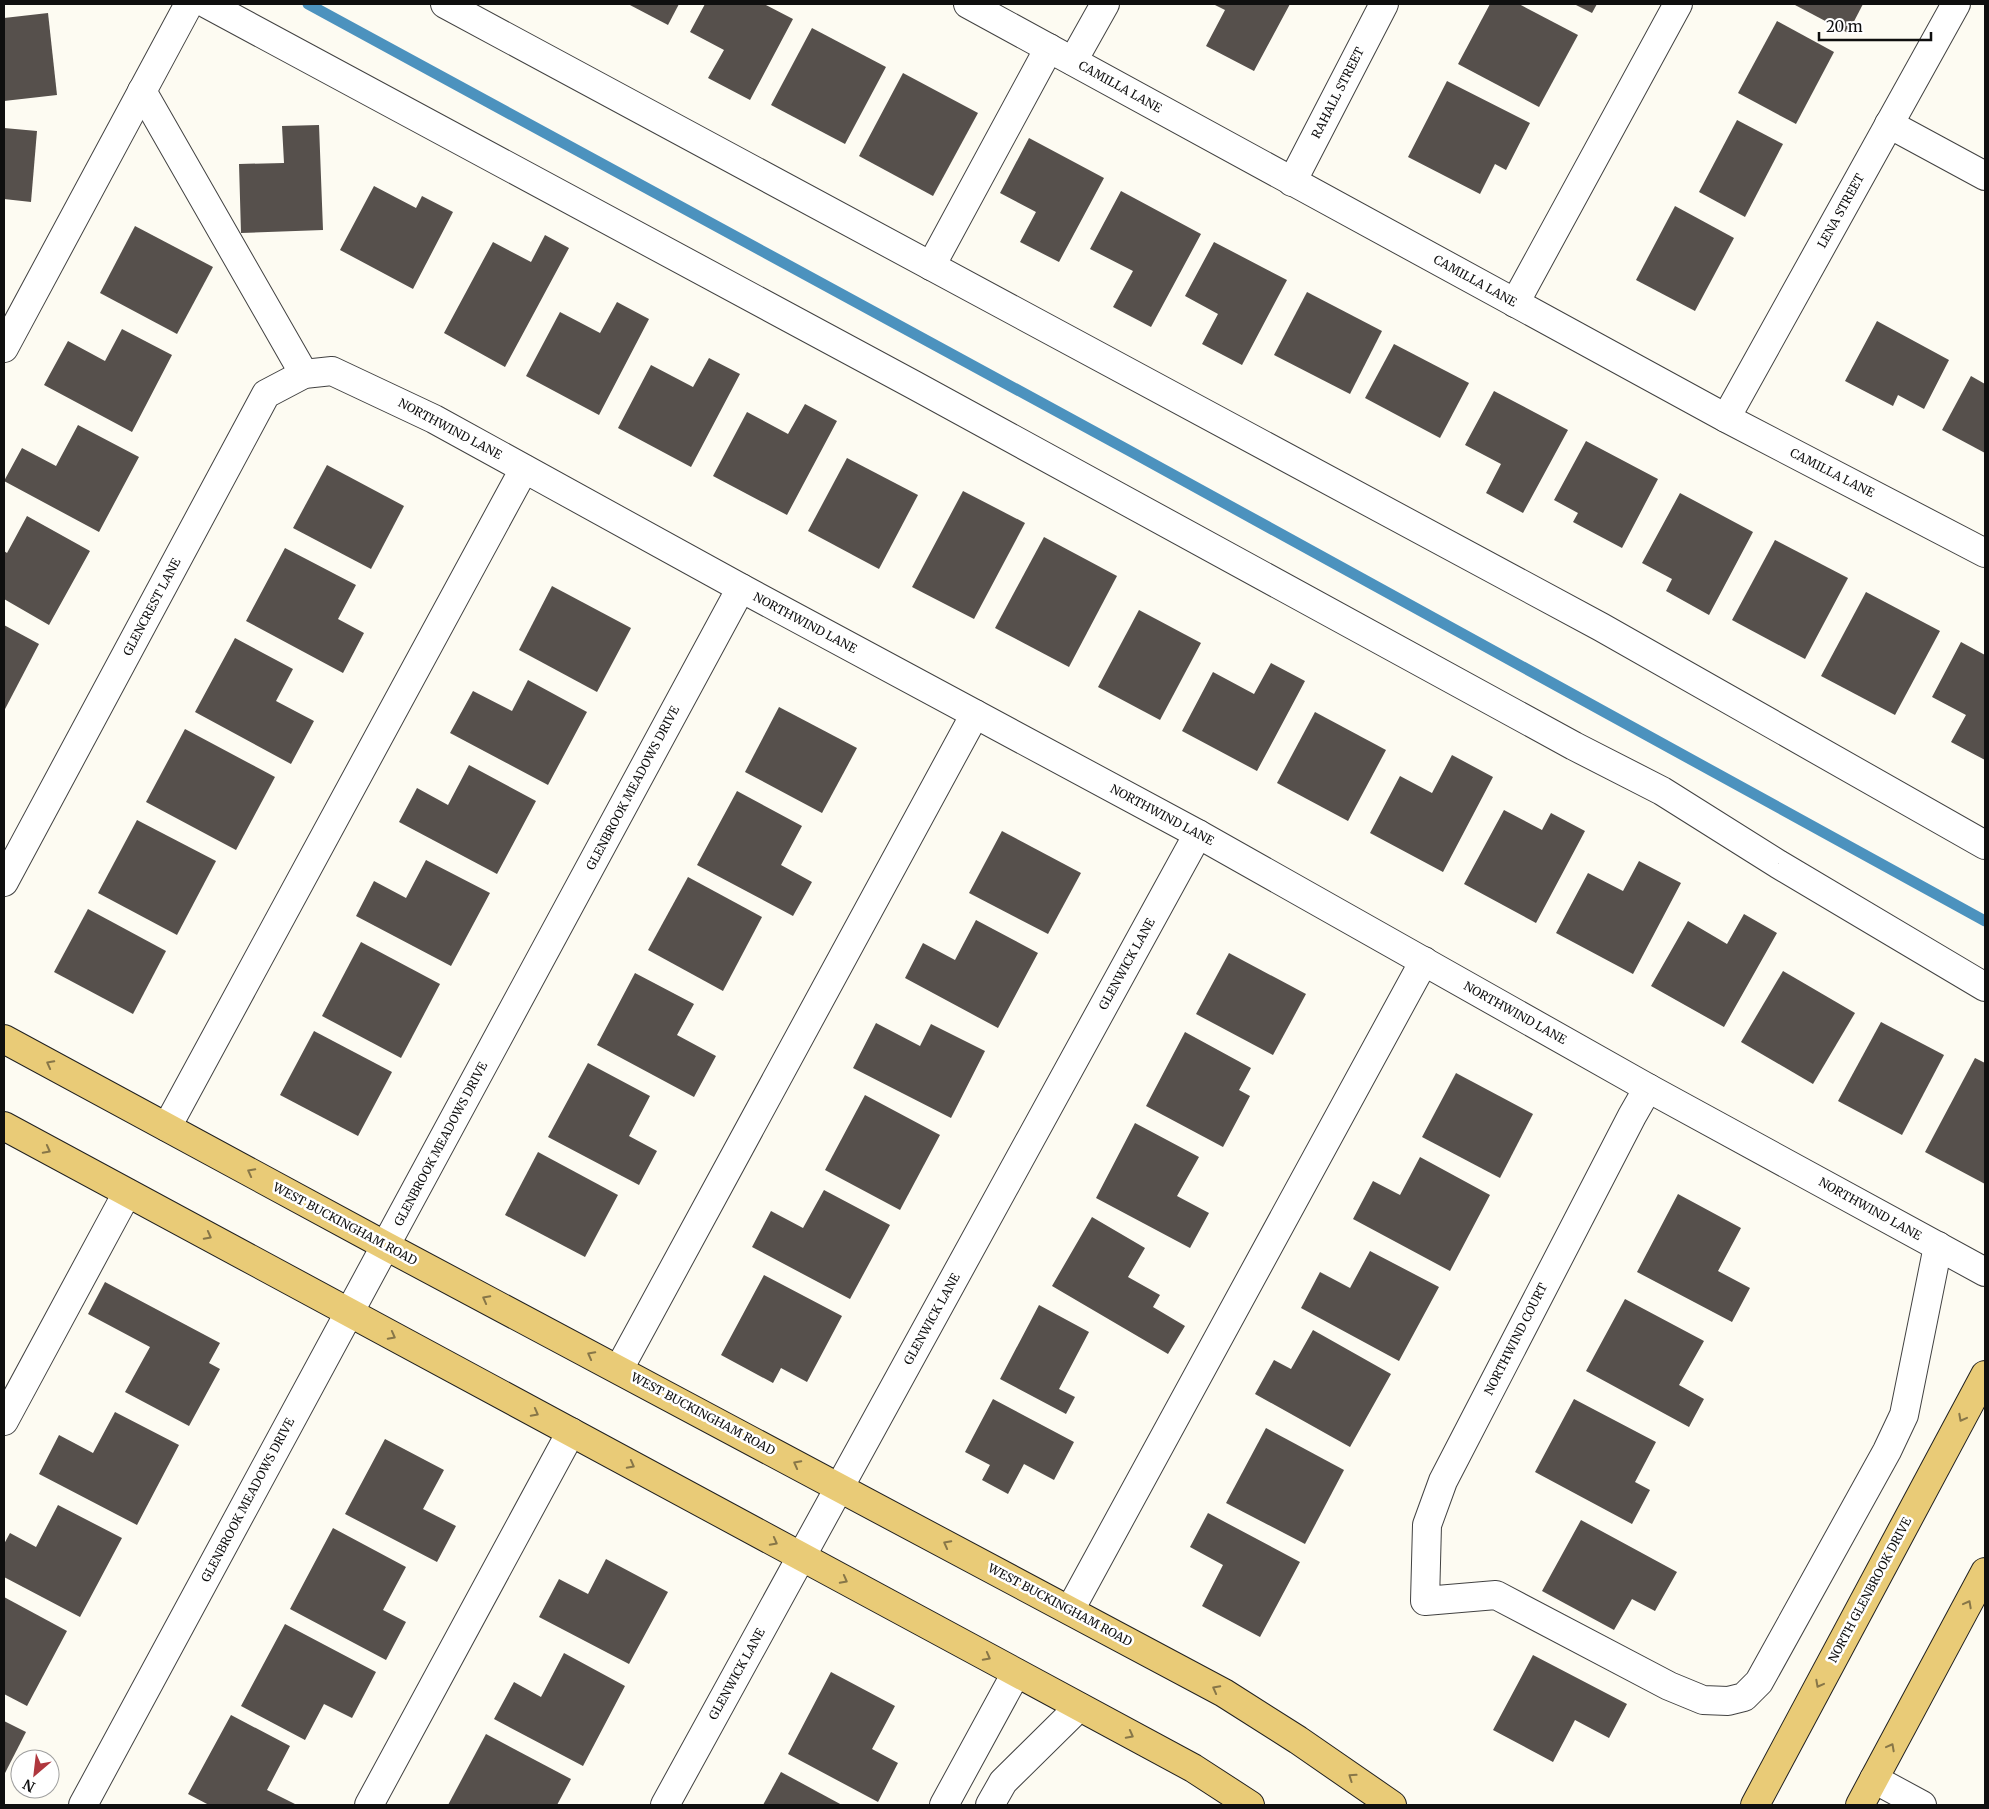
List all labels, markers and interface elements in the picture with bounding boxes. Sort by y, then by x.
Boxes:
scale bar [1819,10,1932,42]
text: 20 m [1826,17,1863,36]
street label: RAHALL STREET [1308,44,1367,141]
street label: CAMILLA LANE [1076,58,1165,116]
street label: LENA STREET [1814,170,1867,251]
street label: CAMILLA LANE [1431,252,1520,310]
street label: NORTHWIND LANE [396,395,505,462]
street label: CAMILLA LANE [1788,445,1877,500]
street label: GLENCREST LANE [120,555,184,658]
street label: NORTHWIND LANE [751,589,860,656]
street label: GLENBROOK MEADOWS DRIVE [583,703,683,872]
street label: NORTHWIND LANE [1108,781,1217,848]
street label: GLENWICK LANE [1095,915,1158,1012]
street label: NORTHWIND LANE [1461,978,1570,1047]
street label: GLENBROOK MEADOWS DRIVE [391,1059,491,1228]
one-way arrow [47,1060,56,1070]
one-way arrow [41,1143,50,1153]
one-way arrow [247,1169,256,1179]
street label: NORTHWIND LANE [1816,1174,1925,1243]
street label: WEST BUCKINGHAM ROAD [270,1179,420,1268]
one-way arrow [202,1230,211,1240]
street label: GLENWICK LANE [900,1270,963,1367]
street label: NORTHWIND COURT [1481,1280,1551,1397]
one-way arrow [482,1295,491,1305]
one-way arrow [387,1330,396,1340]
one-way arrow [588,1351,597,1361]
street label: WEST BUCKINGHAM ROAD [628,1369,778,1458]
one-way arrow [530,1407,539,1417]
one-way arrow [1958,1412,1968,1421]
street label: GLENBROOK MEADOWS DRIVE [198,1415,298,1584]
one-way arrow [626,1459,635,1469]
one-way arrow [793,1460,802,1470]
street label: NORTH GLENBROOK DRIVE [1825,1514,1914,1665]
one-way arrow [769,1536,778,1546]
one-way arrow [943,1540,952,1550]
street label: WEST BUCKINGHAM ROAD [985,1560,1135,1649]
one-way arrow [839,1574,848,1584]
one-way arrow [1962,1600,1972,1609]
street label: GLENWICK LANE [705,1625,768,1722]
one-way arrow [982,1651,991,1661]
one-way arrow [1816,1679,1826,1688]
one-way arrow [1212,1685,1221,1695]
one-way arrow [1125,1728,1134,1738]
one-way arrow [1885,1743,1895,1752]
north arrow [10,1749,60,1799]
one-way arrow [1348,1774,1358,1783]
text: N [20,1775,38,1796]

